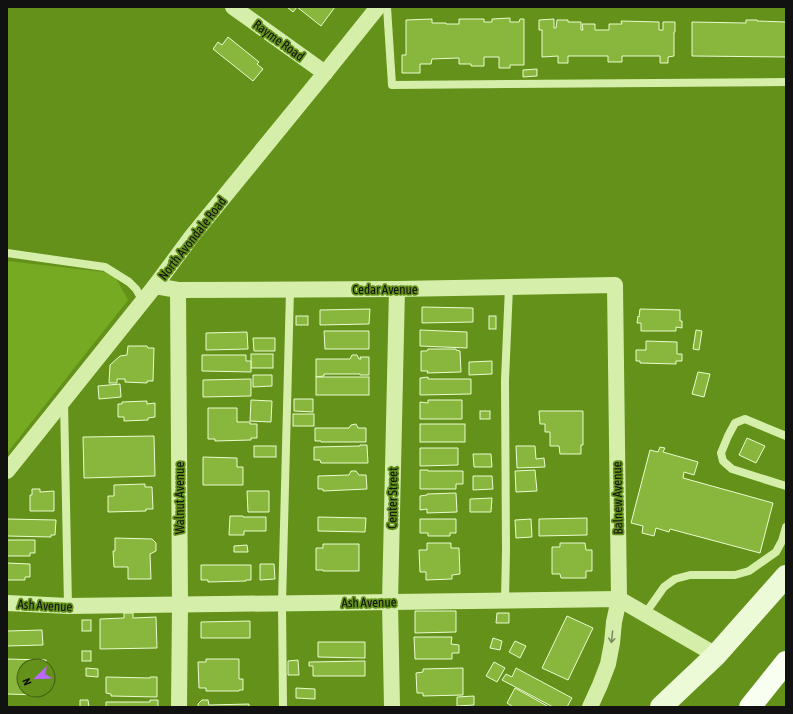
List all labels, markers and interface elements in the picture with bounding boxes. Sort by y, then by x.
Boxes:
street label: Rayme Road [250,17,307,64]
street label: North Avondale Road [155,194,230,283]
street label: Cedar Avenue [352,282,418,297]
street label: Balnew Avenue [609,461,626,535]
street label: Walnut Avenue [172,462,187,534]
street label: Center Street [384,467,401,529]
street label: Ash Avenue [341,595,397,610]
street label: Ash Avenue [17,597,73,614]
one-way arrow [609,631,616,644]
north arrow [16,658,56,698]
text: N [20,677,34,687]

